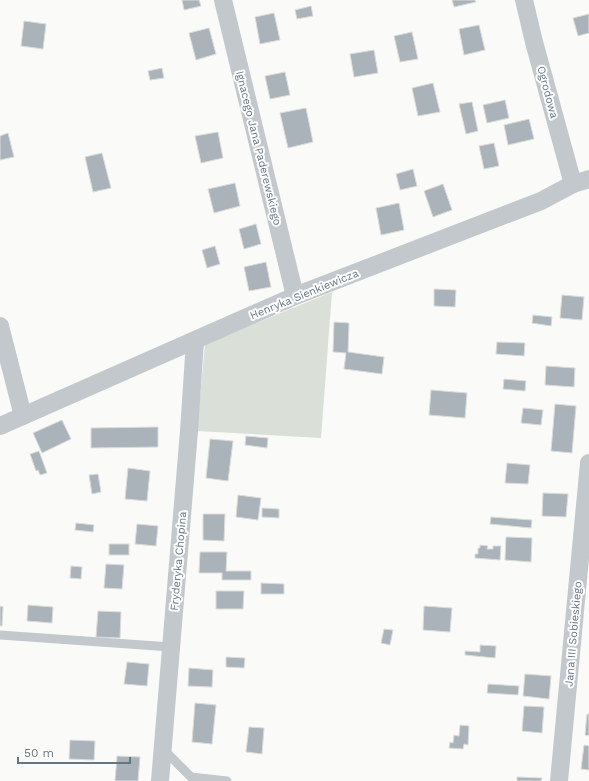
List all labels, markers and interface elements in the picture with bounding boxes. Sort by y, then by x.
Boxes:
street label: Ogrodowa [534,65,561,120]
street label: Ignacego Jana Paderewskiego [233,70,284,227]
street label: Henryka Sienkiewicza [248,267,360,322]
street label: Fryderyka Chopina [168,511,189,611]
street label: Jana III Sobieskiego [562,581,585,687]
scale bar [18,739,130,765]
text: 50 m [24,746,54,760]

